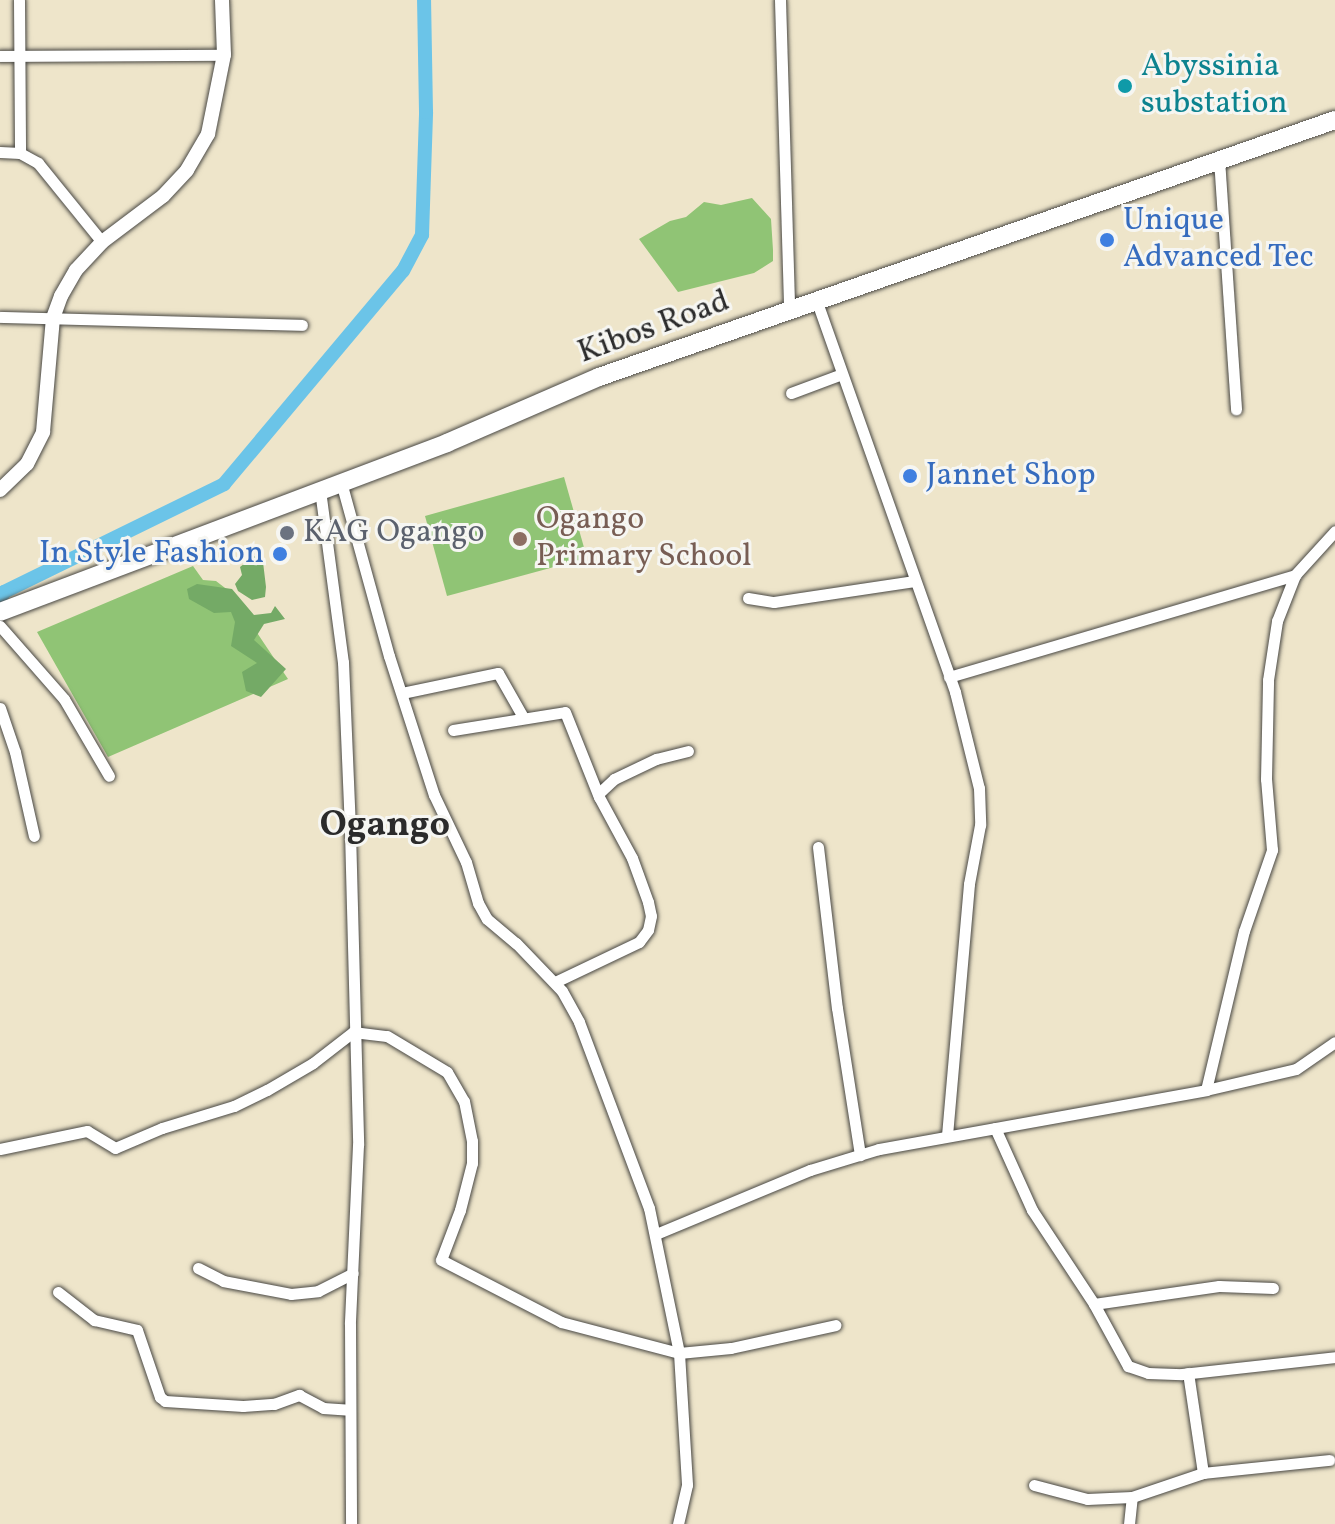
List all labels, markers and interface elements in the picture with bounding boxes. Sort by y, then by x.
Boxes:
place label: Abyssinia substation [1141,49,1288,124]
marker: Abyssinia substation [1116,77,1134,95]
place label: Unique Advanced Tec [1123,203,1315,278]
marker: Unique Advanced Tec [1098,231,1116,249]
street label: Kibos Road [573,283,735,373]
place label: Jannet Shop [926,457,1096,495]
marker: Jannet Shop [901,467,919,485]
place label: Ogango Primary School [536,502,753,577]
place label: KAG Ogango [303,514,485,552]
marker: KAG Ogango [278,524,296,542]
marker: Ogango Primary School [511,530,529,548]
place label: In Style Fashion [39,535,264,573]
marker: In Style Fashion [271,545,289,563]
district label: Ogango [320,805,450,849]

